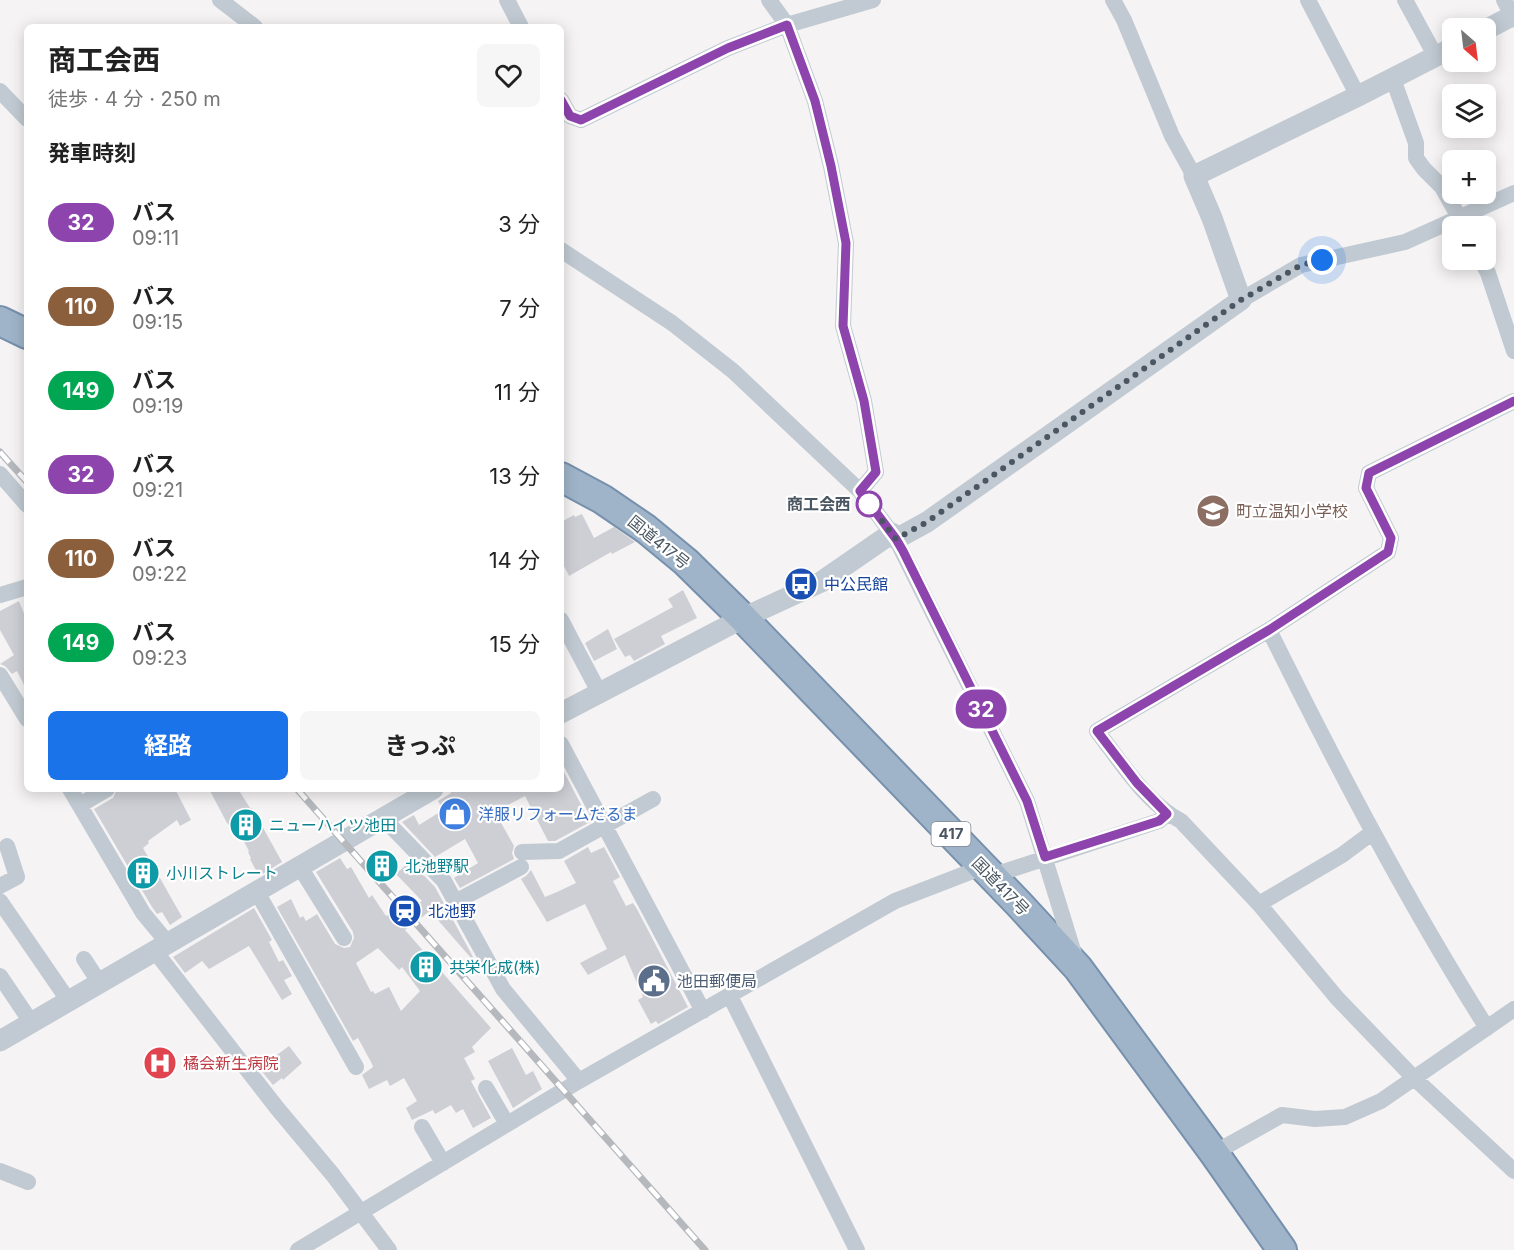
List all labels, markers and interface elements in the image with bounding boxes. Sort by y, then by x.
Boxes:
north arrow [1442,18,1496,72]
map controls [1442,18,1496,270]
text: 商工会西 [48,43,160,77]
button: heart [477,44,540,107]
button: layers [1442,84,1496,138]
text: 徒歩 · 4 分 · 250 m [48,87,221,111]
text: 発車時刻 [48,140,136,166]
button: + [1442,150,1496,204]
text: バス [132,199,176,225]
text: 32 [68,210,94,235]
text: 3 分 [498,211,540,237]
button: − [1442,216,1496,270]
text: 09:11 [132,226,179,250]
your location [1307,245,1337,275]
text: バス [132,283,176,309]
text: 110 [65,294,97,319]
text: 7 分 [499,295,540,321]
text: 09:15 [132,310,183,334]
text: バス [132,367,176,393]
text: 149 [63,378,99,403]
text: 11 分 [494,379,540,405]
text: 09:19 [132,394,183,418]
text: バス [132,451,176,477]
text: 32 [68,462,94,487]
text: 13 分 [489,463,540,489]
text: 09:21 [132,478,183,502]
marker: 商工会西 [856,491,882,517]
school or university icon: 町立温知小学校 [1195,493,1231,529]
place label: 商工会西 [787,494,851,514]
place label: 町立温知小学校 [1236,501,1348,521]
street label: 国道417号 [624,511,694,573]
text: バス [132,535,176,561]
text: 110 [65,546,97,571]
text: 14 分 [489,547,540,573]
text: 09:22 [132,562,187,586]
bus stop icon: 中公民館 [783,566,819,602]
place label: 中公民館 [824,574,888,594]
text: バス [132,619,176,645]
text: 149 [63,630,99,655]
text: 15 分 [489,631,540,657]
text: 09:23 [132,646,187,670]
line badge: 32 [954,690,1008,728]
text: 32 [968,697,994,722]
button: 経路 [48,711,288,780]
button: きっぷ [300,711,540,780]
shop icon: 洋服リフォームだるま [437,796,473,832]
place label: 洋服リフォームだるま [478,804,638,824]
building icon: ニューハイツ池田 [228,807,264,843]
place label: ニューハイツ池田 [269,815,396,835]
road number: 417 [932,822,970,846]
building icon: 北池野駅 [364,848,400,884]
street label: 国道417号 [968,853,1034,919]
building icon: 小川ストレート [125,855,161,891]
place label: 北池野駅 [405,856,469,876]
place label: 小川ストレート [166,863,278,883]
station icon: 北池野 [387,893,423,929]
place label: 北池野 [428,901,476,921]
building icon: 共栄化成(株) [408,949,444,985]
place label: 共栄化成(株) [449,957,541,977]
public building icon: 池田郵便局 [636,963,672,999]
place label: 池田郵便局 [677,971,757,991]
hospital icon: 橘会新生病院 [142,1045,178,1081]
place label: 橘会新生病院 [183,1053,279,1073]

